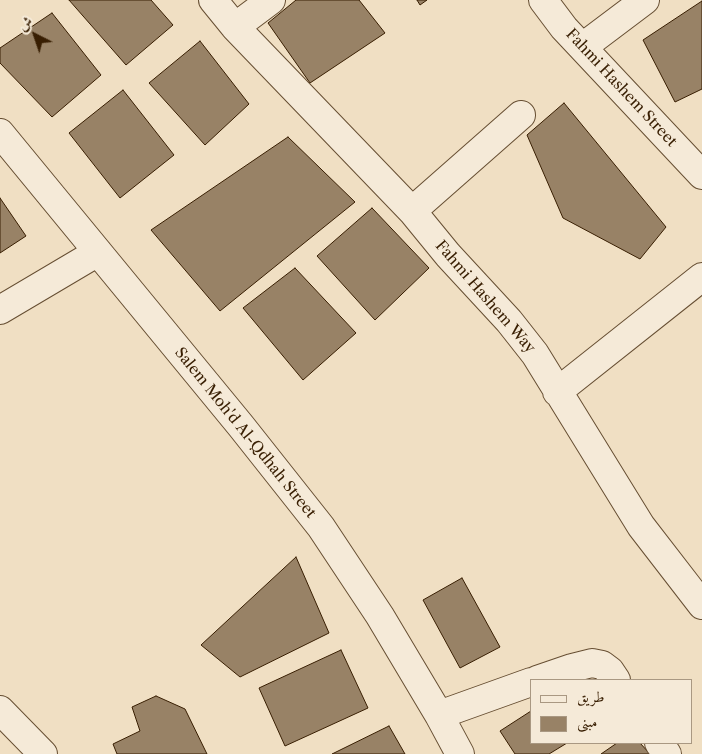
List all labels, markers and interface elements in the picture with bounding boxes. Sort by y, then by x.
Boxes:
north arrow [10,10,60,60]
text: ش [14,12,36,35]
street label: Fahmi Hashem Street [562,25,680,151]
street label: Fahmi Hashem Way [431,237,539,357]
street label: Salem Moh'd Al-Qdhah Street [171,344,319,522]
legend [530,679,692,744]
text: طريق [577,687,604,706]
text: مبنى [577,712,597,731]

